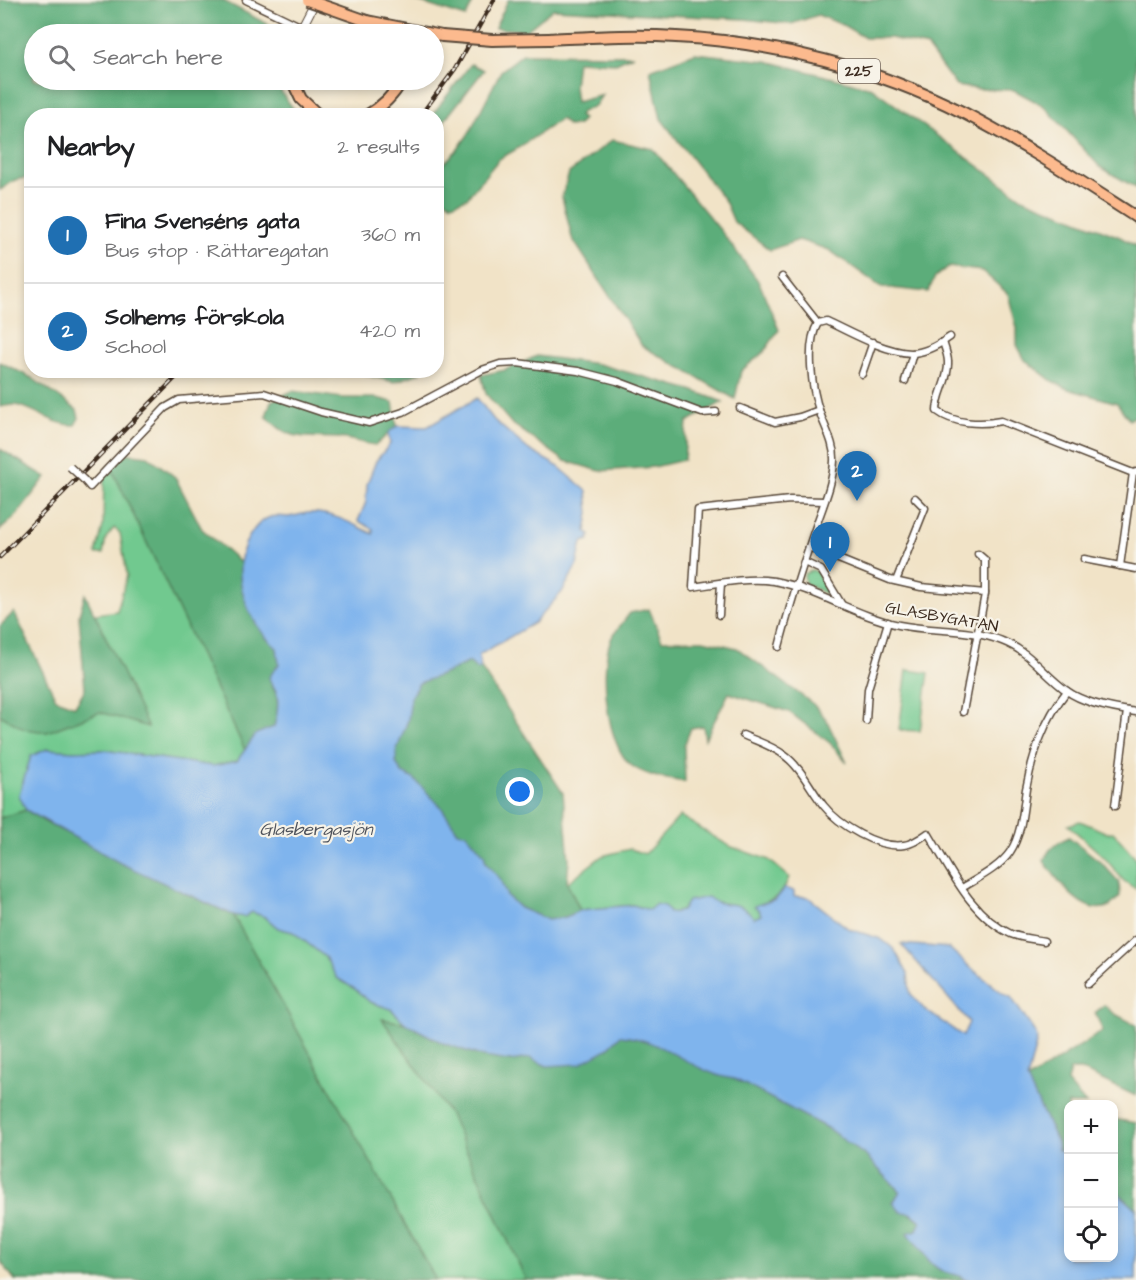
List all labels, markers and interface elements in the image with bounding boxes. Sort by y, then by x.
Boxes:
search box [24,24,444,90]
icon: search [45,41,78,74]
text: Search here [93,42,223,73]
road number: 225 [838,59,880,83]
text: Nearby [48,129,135,165]
text: 2 results [337,133,420,161]
text: Fina Svenséns gata [105,206,299,237]
text: 1 [66,221,69,249]
text: 360 m [361,221,420,249]
text: Bus stop · Rättaregatan [105,237,328,265]
text: Solhems förskola [105,302,284,333]
text: 2 [62,317,73,345]
text: 420 m [359,317,420,345]
text: School [105,333,166,361]
pin: 2 [838,452,876,501]
pin: 1 [810,522,850,572]
street label: GLASBYGATAN [884,596,1000,638]
your location [505,777,534,806]
water label: Glasbergasjön [259,817,375,843]
map controls [1064,1100,1118,1262]
button: + [1064,1100,1118,1154]
button: − [1064,1154,1118,1208]
button: locate [1064,1208,1118,1262]

